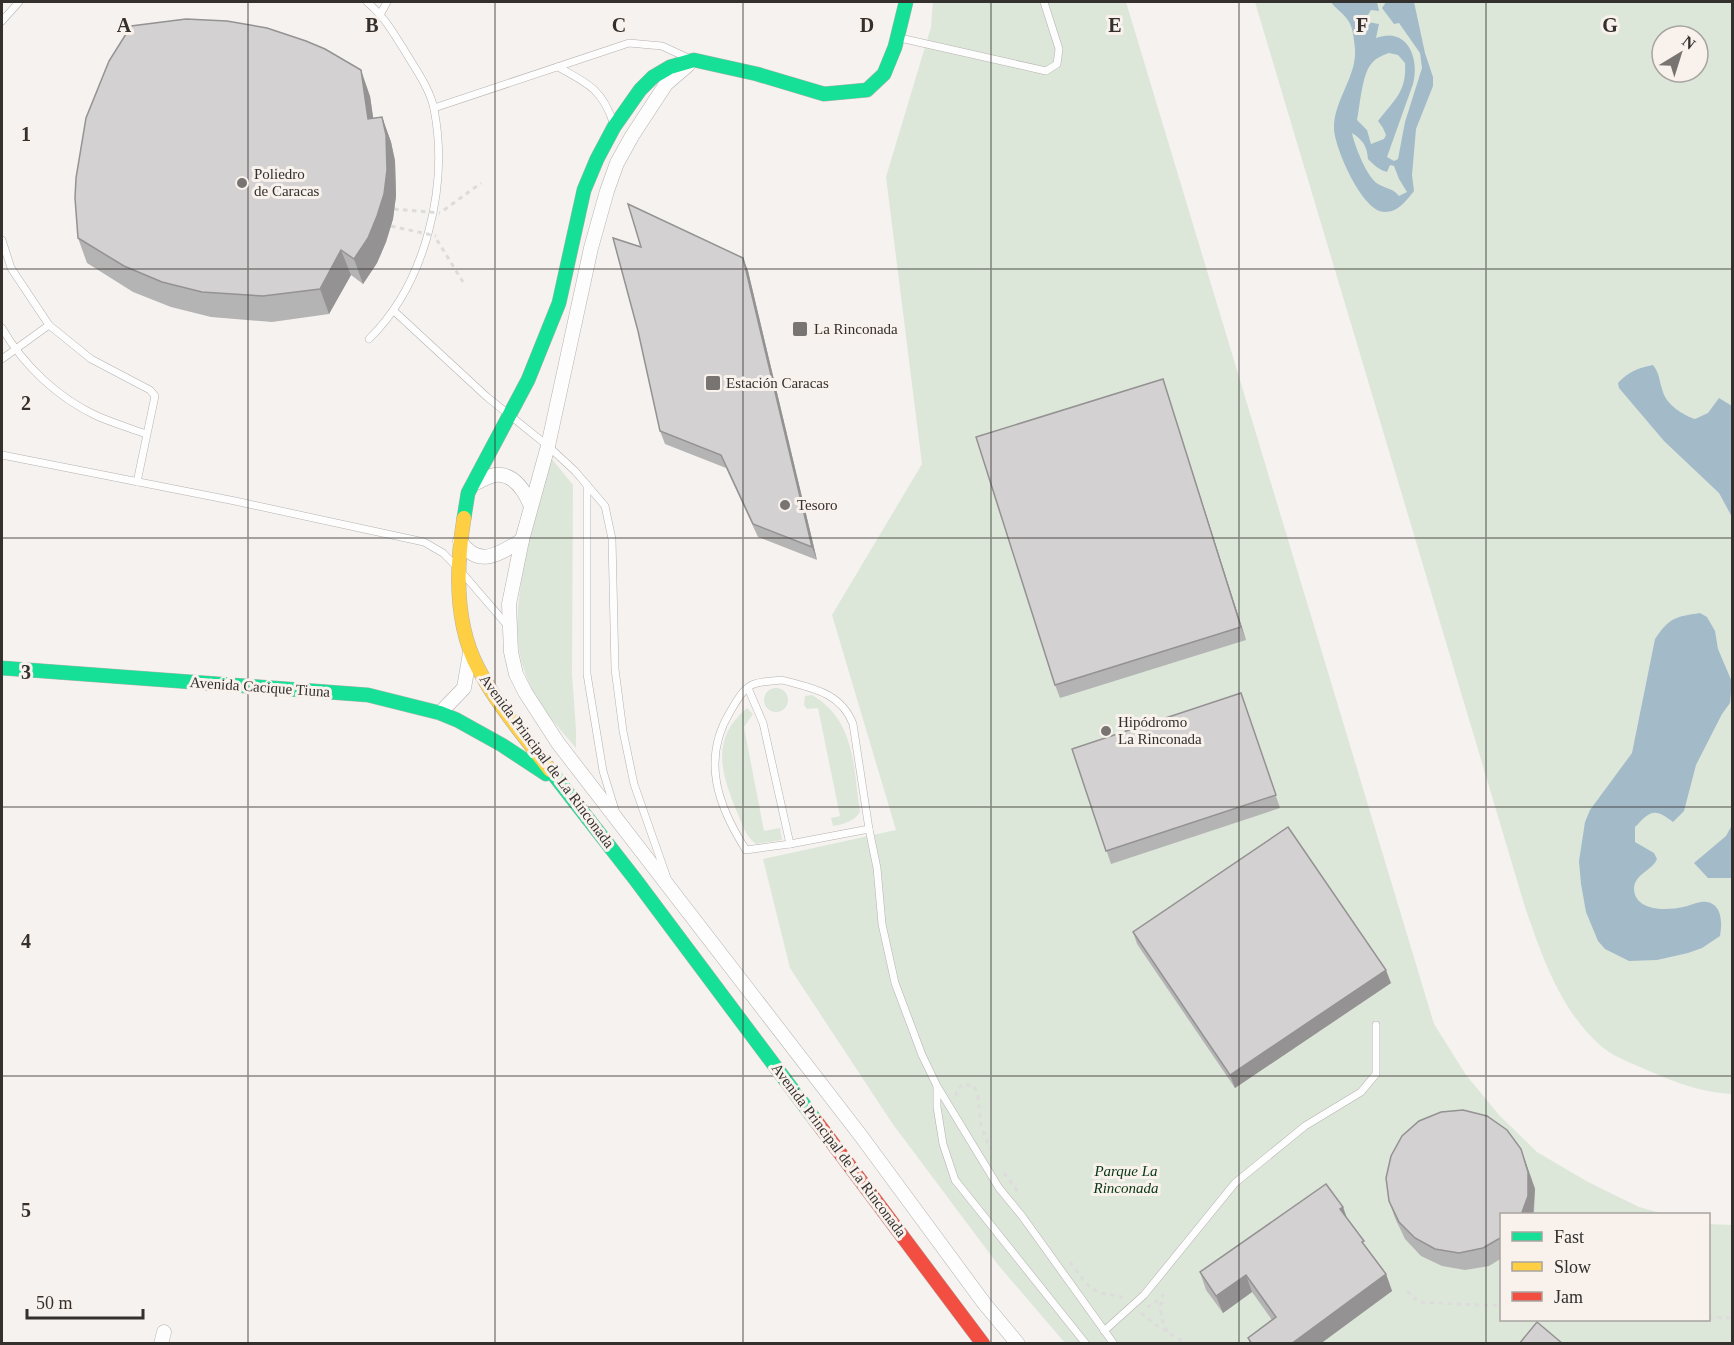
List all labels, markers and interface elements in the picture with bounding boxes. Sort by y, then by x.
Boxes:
text: A [117,14,132,36]
text: B [365,14,379,36]
text: C [612,14,626,36]
text: D [860,14,874,36]
text: E [1108,14,1122,36]
text: F [1356,14,1368,36]
text: G [1602,14,1618,36]
north arrow [1650,24,1710,84]
text: N [1679,32,1699,53]
text: 1 [21,123,31,145]
place label: Poliedro de Caracas [254,166,320,199]
marker: Poliedro de Caracas [235,176,249,190]
marker: La Rinconada [791,320,809,338]
place label: La Rinconada [814,321,898,337]
marker: Estación Caracas [704,374,722,392]
place label: Estación Caracas [726,375,829,391]
text: 2 [21,392,31,414]
place label: Tesoro [797,497,838,513]
marker: Tesoro [778,498,792,512]
text: 3 [21,661,31,683]
street label: Avenida Principal de La Rinconada [477,671,618,851]
street label: Avenida Cacique Tiuna [189,674,331,700]
place label: Hipódromo La Rinconada [1118,714,1202,747]
marker: Hipódromo La Rinconada [1099,724,1113,738]
text: 4 [21,930,31,952]
street label: Avenida Principal de La Rinconada [769,1060,910,1240]
park label: Parque La Rinconada [1093,1163,1159,1196]
text: 5 [21,1199,31,1221]
legend [1500,1213,1710,1321]
text: Fast [1554,1227,1584,1247]
text: Slow [1554,1257,1591,1277]
scale bar [27,1282,142,1320]
text: Jam [1554,1287,1583,1307]
text: 50 m [36,1293,73,1313]

